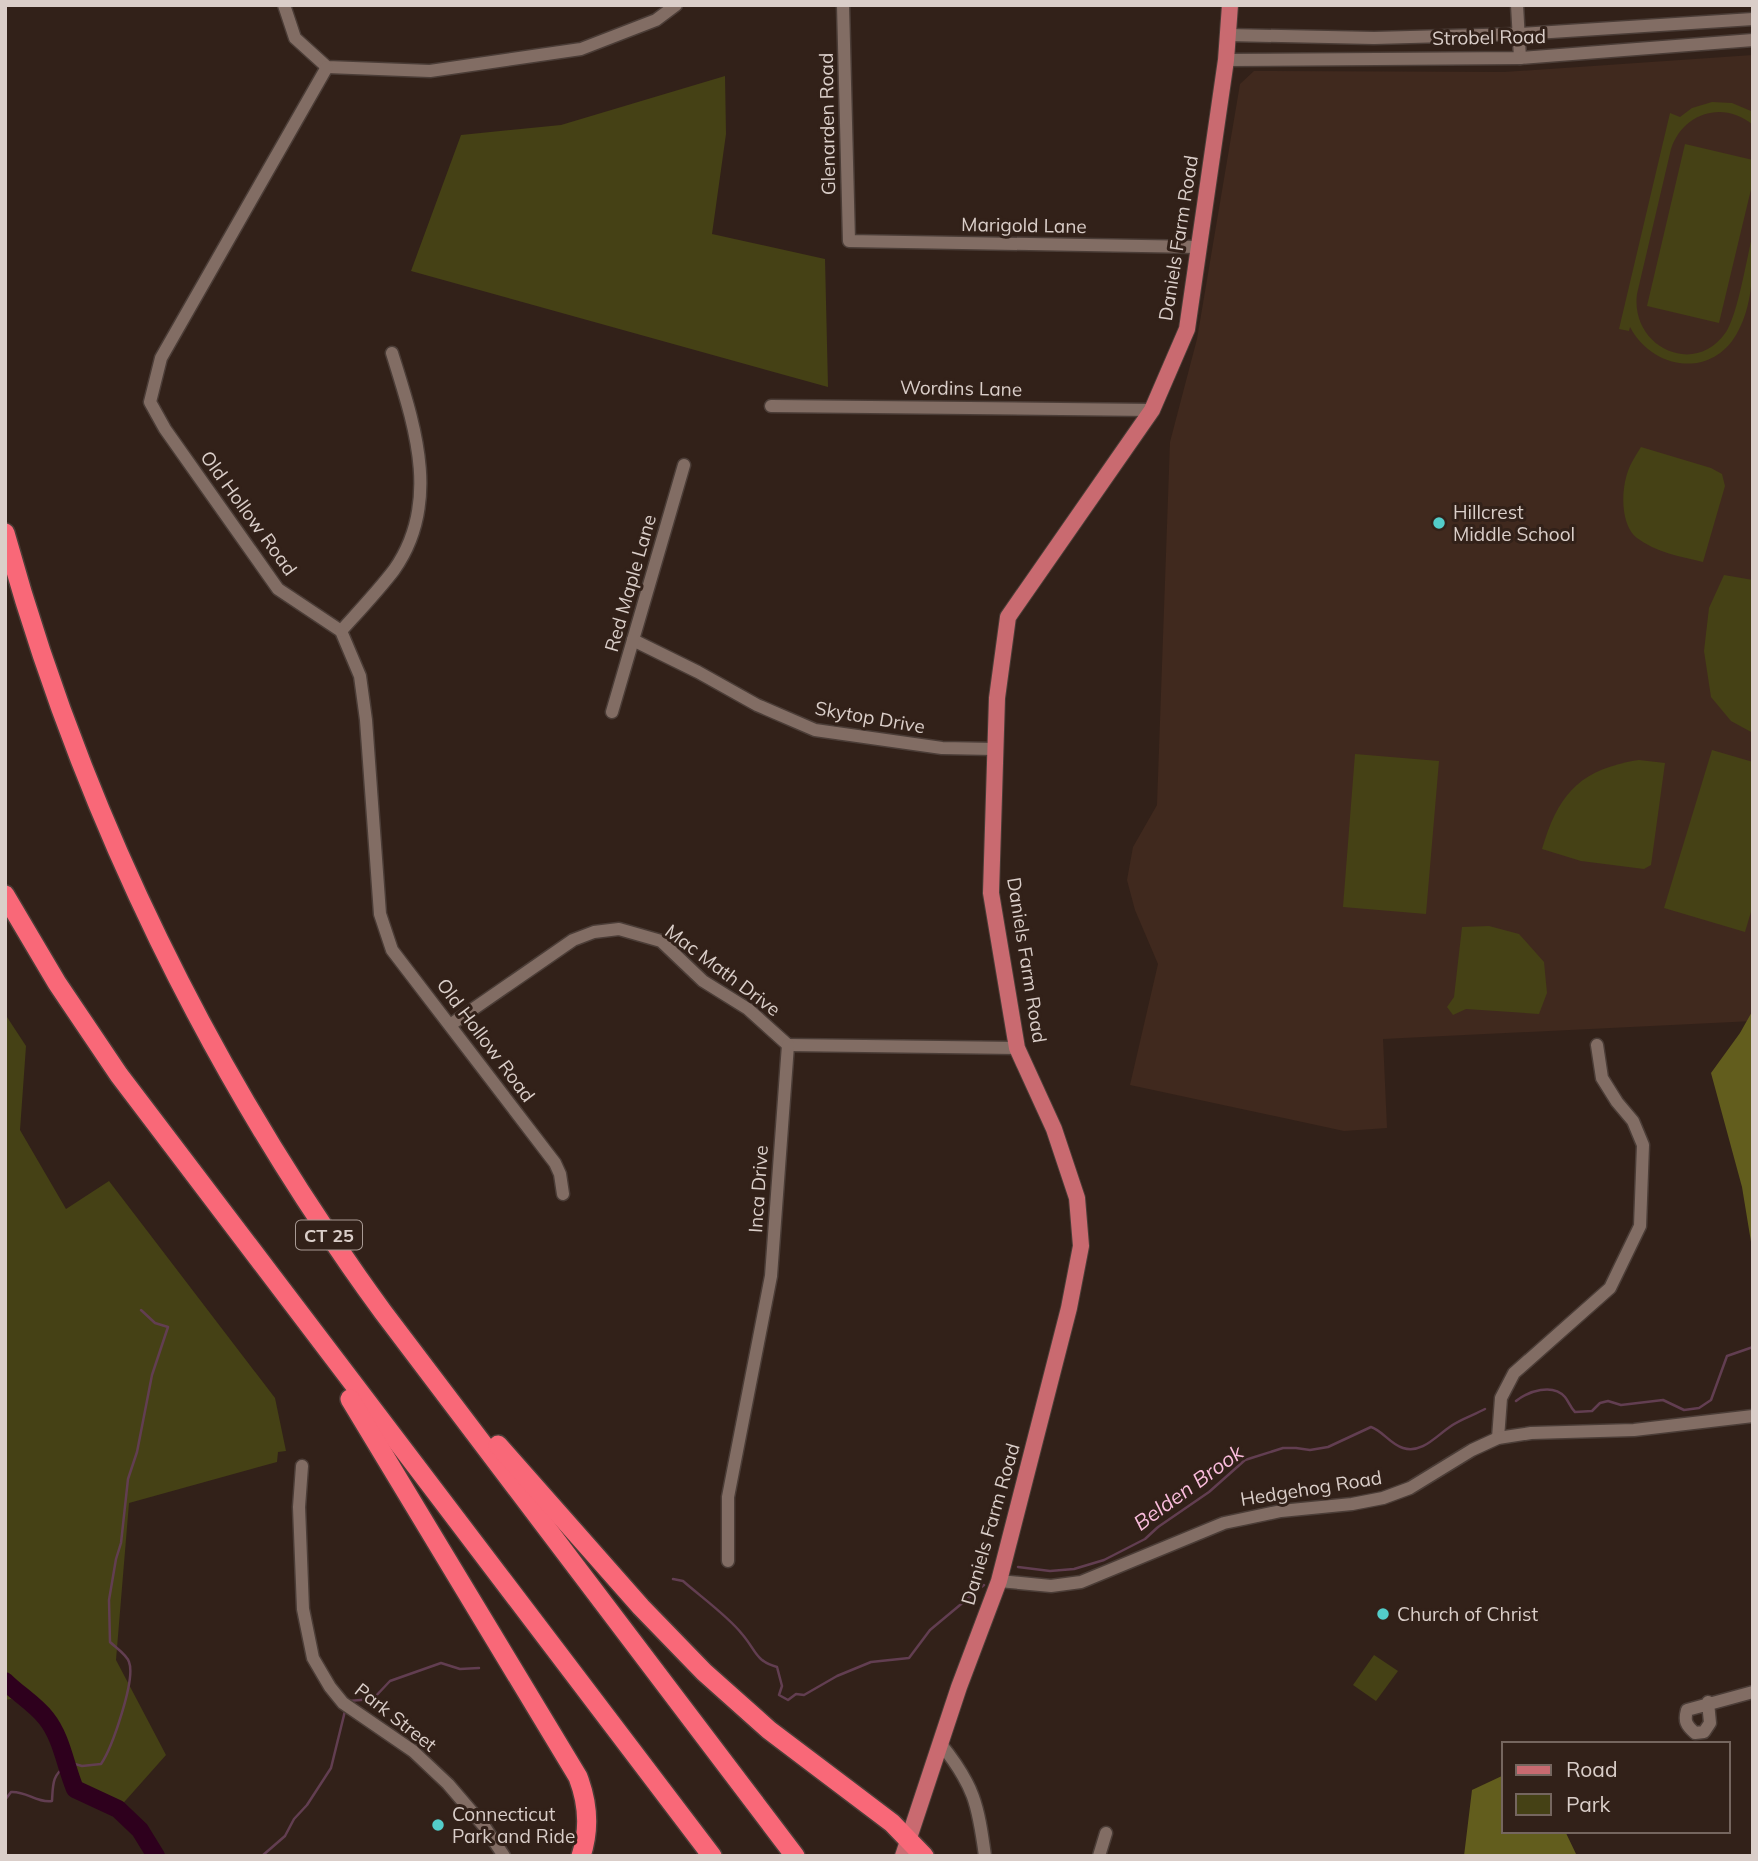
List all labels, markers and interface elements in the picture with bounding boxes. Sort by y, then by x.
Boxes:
street label: Strobel Road [1432,24,1546,50]
street label: Glenarden Road [814,53,840,195]
street label: Daniels Farm Road [1153,153,1203,323]
street label: Marigold Lane [961,212,1087,238]
street label: Wordins Lane [900,375,1022,401]
street label: Old Hollow Road [196,446,302,580]
place label: Hillcrest Middle School [1453,500,1575,546]
street label: Red Maple Lane [599,512,661,654]
marker: Hillcrest Middle School [1431,515,1447,531]
street label: Skytop Drive [813,696,927,738]
street label: Daniels Farm Road [1002,875,1052,1045]
street label: Mac Math Drive [661,919,785,1021]
street label: Old Hollow Road [432,973,540,1107]
street label: Inca Drive [743,1144,773,1234]
road number: CT 25 [296,1220,362,1250]
water label: Belden Brook [1128,1438,1249,1535]
street label: Daniels Farm Road [955,1440,1025,1608]
street label: Hedgehog Road [1238,1465,1384,1511]
place label: Church of Christ [1397,1602,1538,1626]
marker: Church of Christ [1375,1606,1391,1622]
street label: Park Street [350,1678,442,1757]
legend [1502,1742,1730,1833]
text: Road [1566,1756,1617,1782]
text: Park [1566,1791,1610,1817]
place label: Connecticut Park and Ride [452,1802,575,1848]
marker: Connecticut Park and Ride [430,1817,446,1833]

